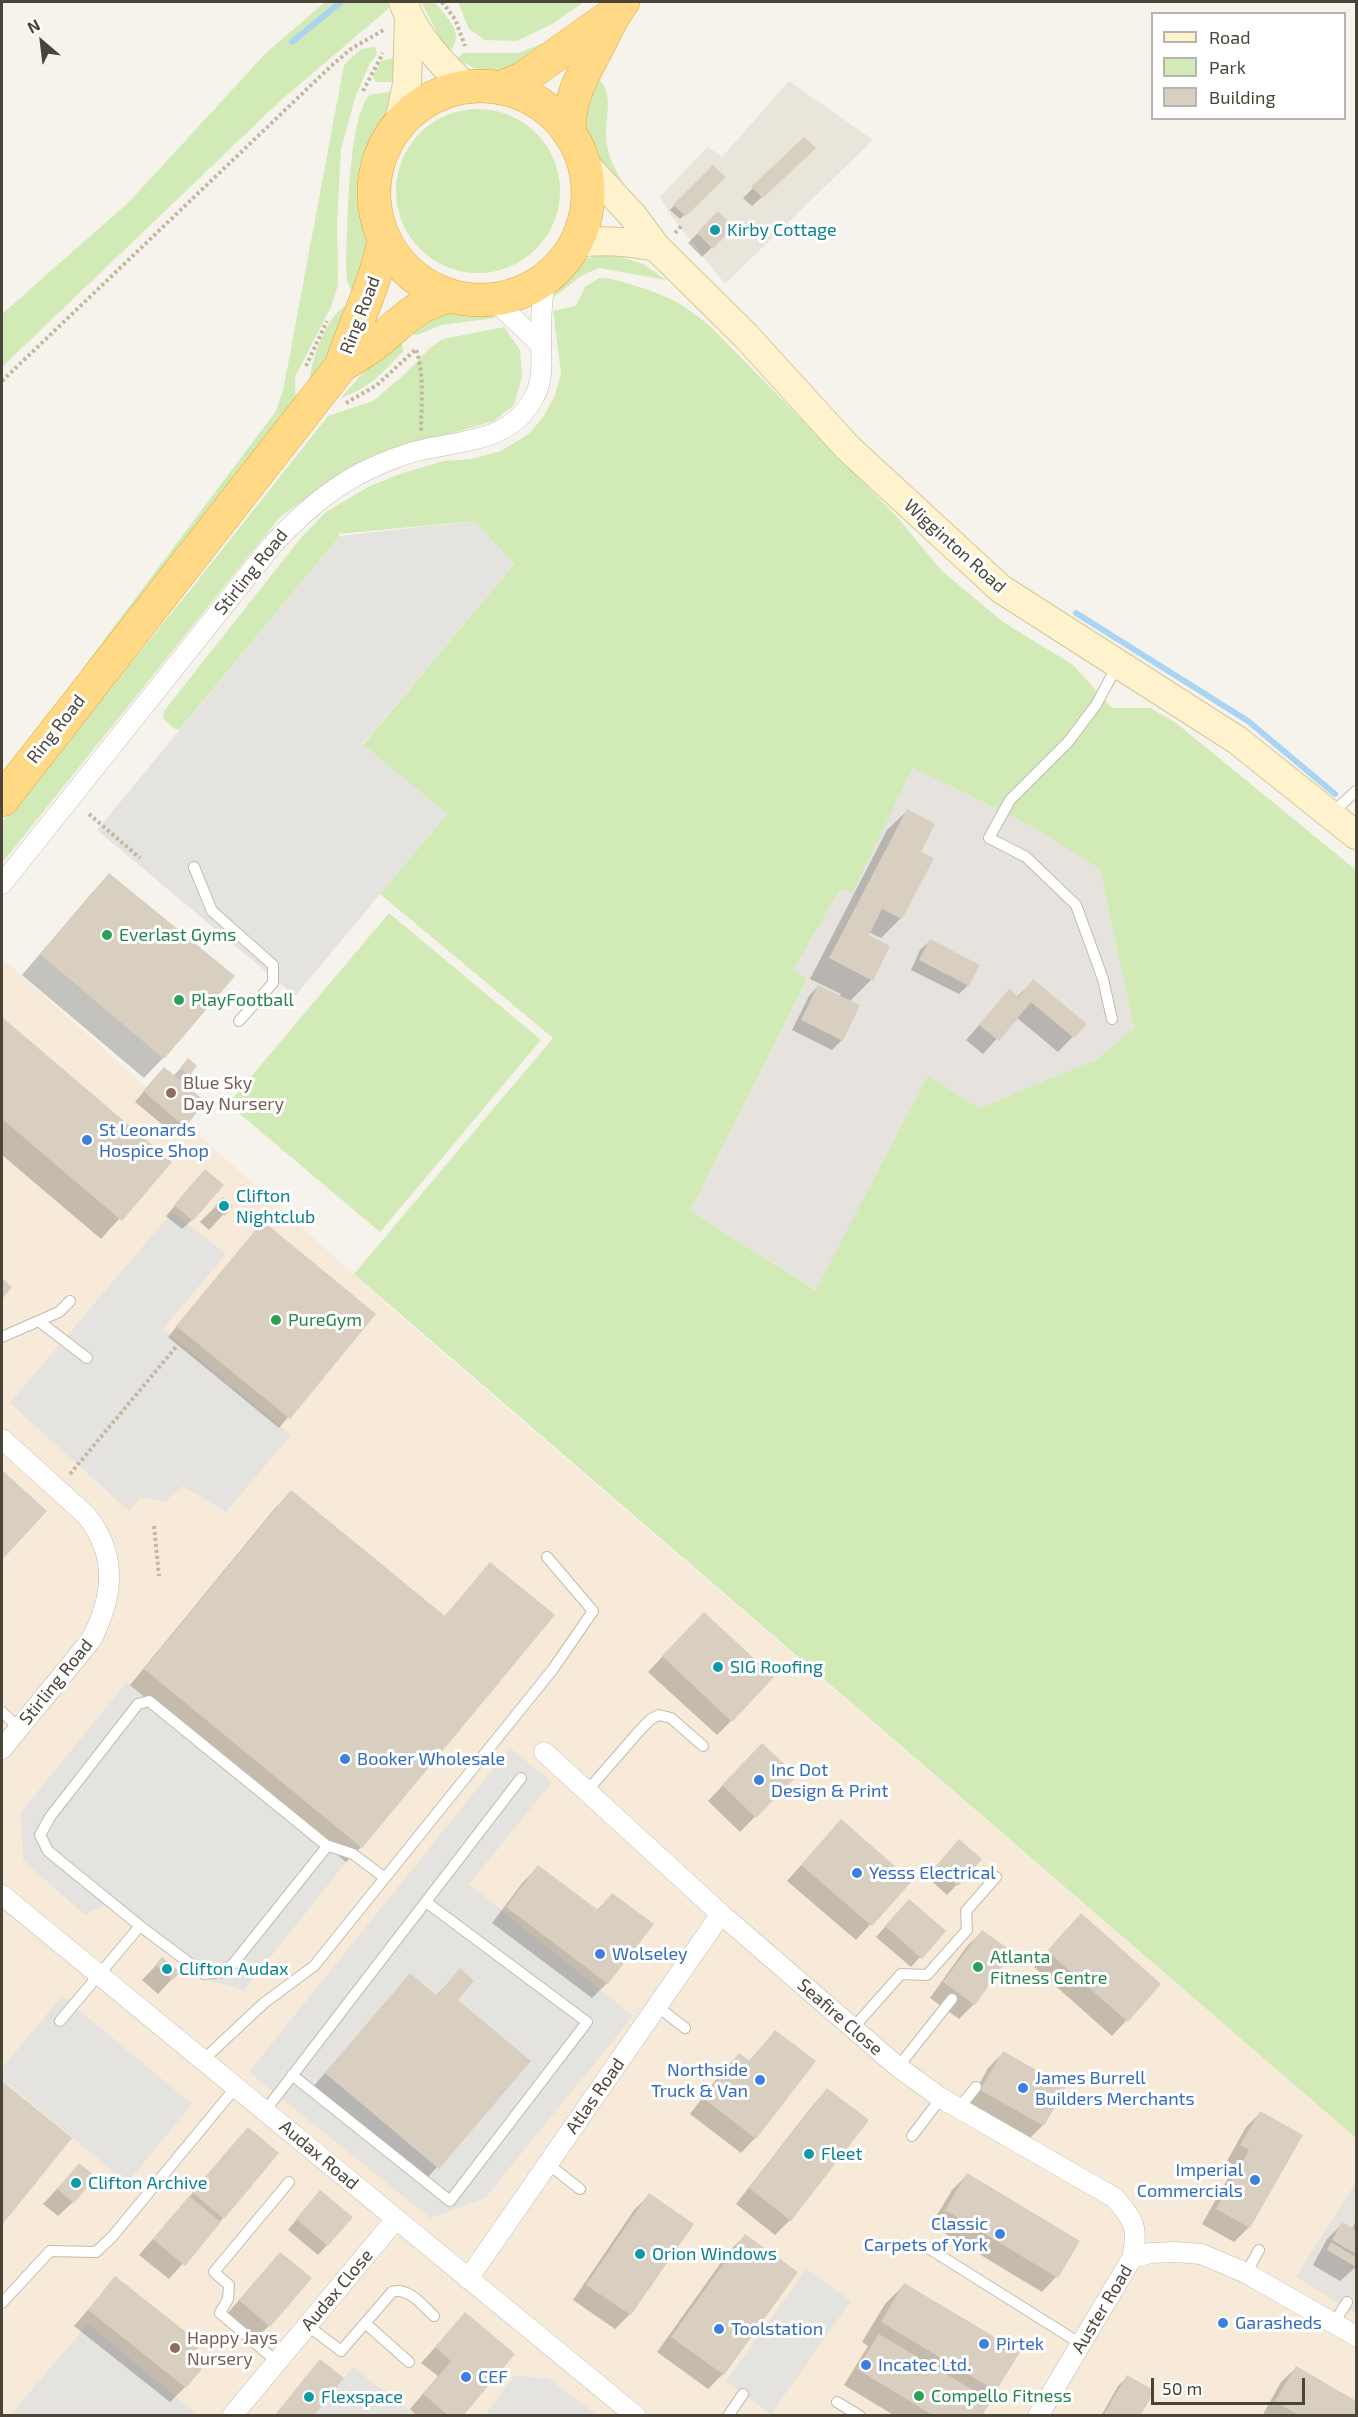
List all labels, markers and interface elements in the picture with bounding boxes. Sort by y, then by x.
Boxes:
north arrow [12,12,72,72]
legend [1151,12,1346,120]
text: N [24,15,43,37]
text: Road [1209,26,1250,48]
text: Park [1209,56,1246,78]
text: Building [1209,86,1276,108]
place label: Kirby Cottage [727,219,837,241]
marker: Kirby Cottage [708,223,722,237]
street label: Ring Road [335,273,385,357]
street label: Wigginton Road [900,495,1010,597]
street label: Stirling Road [210,525,292,619]
street label: Ring Road [22,690,90,768]
place label: Everlast Gyms [119,924,236,946]
marker: Everlast Gyms [100,928,114,942]
place label: PlayFootball [191,989,294,1011]
marker: PlayFootball [172,993,186,1007]
place label: Blue Sky Day Nursery [183,1072,284,1114]
marker: Blue Sky Day Nursery [164,1086,178,1100]
place label: St Leonards Hospice Shop [99,1119,209,1162]
marker: St Leonards Hospice Shop [80,1133,94,1147]
place label: Clifton Nightclub [236,1185,315,1228]
marker: Clifton Nightclub [217,1199,231,1213]
place label: PureGym [288,1309,362,1331]
marker: PureGym [269,1313,283,1327]
street label: Stirling Road [15,1635,97,1729]
place label: SIG Roofing [730,1656,823,1678]
marker: SIG Roofing [711,1660,725,1674]
place label: Booker Wholesale [357,1748,505,1770]
marker: Booker Wholesale [338,1752,352,1766]
place label: Inc Dot Design & Print [771,1759,888,1802]
marker: Inc Dot Design & Print [752,1773,766,1787]
place label: Yesss Electrical [869,1862,996,1884]
marker: Yesss Electrical [850,1866,864,1880]
place label: Wolseley [612,1943,688,1965]
place label: Atlanta Fitness Centre [990,1946,1107,1988]
marker: Wolseley [593,1947,607,1961]
place label: Clifton Audax [179,1958,289,1980]
marker: Atlanta Fitness Centre [971,1960,985,1974]
marker: Clifton Audax [160,1962,174,1976]
street label: Seafire Close [793,1974,887,2060]
street label: Atlas Road [561,2054,629,2138]
place label: Northside Truck & Van [651,2059,748,2102]
place label: James Burrell Builders Merchants [1035,2067,1195,2110]
marker: Northside Truck & Van [753,2073,767,2087]
marker: James Burrell Builders Merchants [1016,2081,1030,2095]
street label: Audax Road [275,2116,363,2194]
place label: Fleet [821,2143,862,2165]
marker: Fleet [802,2147,816,2161]
place label: Imperial Commercials [1137,2159,1243,2202]
place label: Clifton Archive [88,2172,207,2194]
marker: Imperial Commercials [1248,2173,1262,2187]
marker: Clifton Archive [69,2176,83,2190]
place label: Classic Carpets of York [864,2213,988,2256]
marker: Classic Carpets of York [993,2227,1007,2241]
place label: Orion Windows [652,2243,777,2265]
street label: Audax Close [297,2245,377,2335]
marker: Orion Windows [633,2247,647,2261]
street label: Auster Road [1067,2261,1137,2357]
place label: Garasheds [1235,2312,1322,2334]
marker: Garasheds [1216,2316,1230,2330]
place label: Toolstation [731,2318,823,2340]
marker: Toolstation [712,2322,726,2336]
place label: Happy Jays Nursery [187,2327,278,2370]
place label: Pirtek [996,2333,1044,2355]
marker: Pirtek [977,2337,991,2351]
marker: Happy Jays Nursery [168,2341,182,2355]
place label: Incatec Ltd. [878,2354,971,2376]
marker: Incatec Ltd. [859,2358,873,2372]
place label: CEF [478,2366,508,2388]
scale bar [1154,2366,1308,2404]
marker: CEF [459,2370,473,2384]
text: 50 m [1162,2377,1202,2399]
place label: Compello Fitness [931,2385,1072,2407]
place label: Flexspace [321,2386,403,2408]
marker: Compello Fitness [912,2389,926,2403]
marker: Flexspace [302,2390,316,2404]

